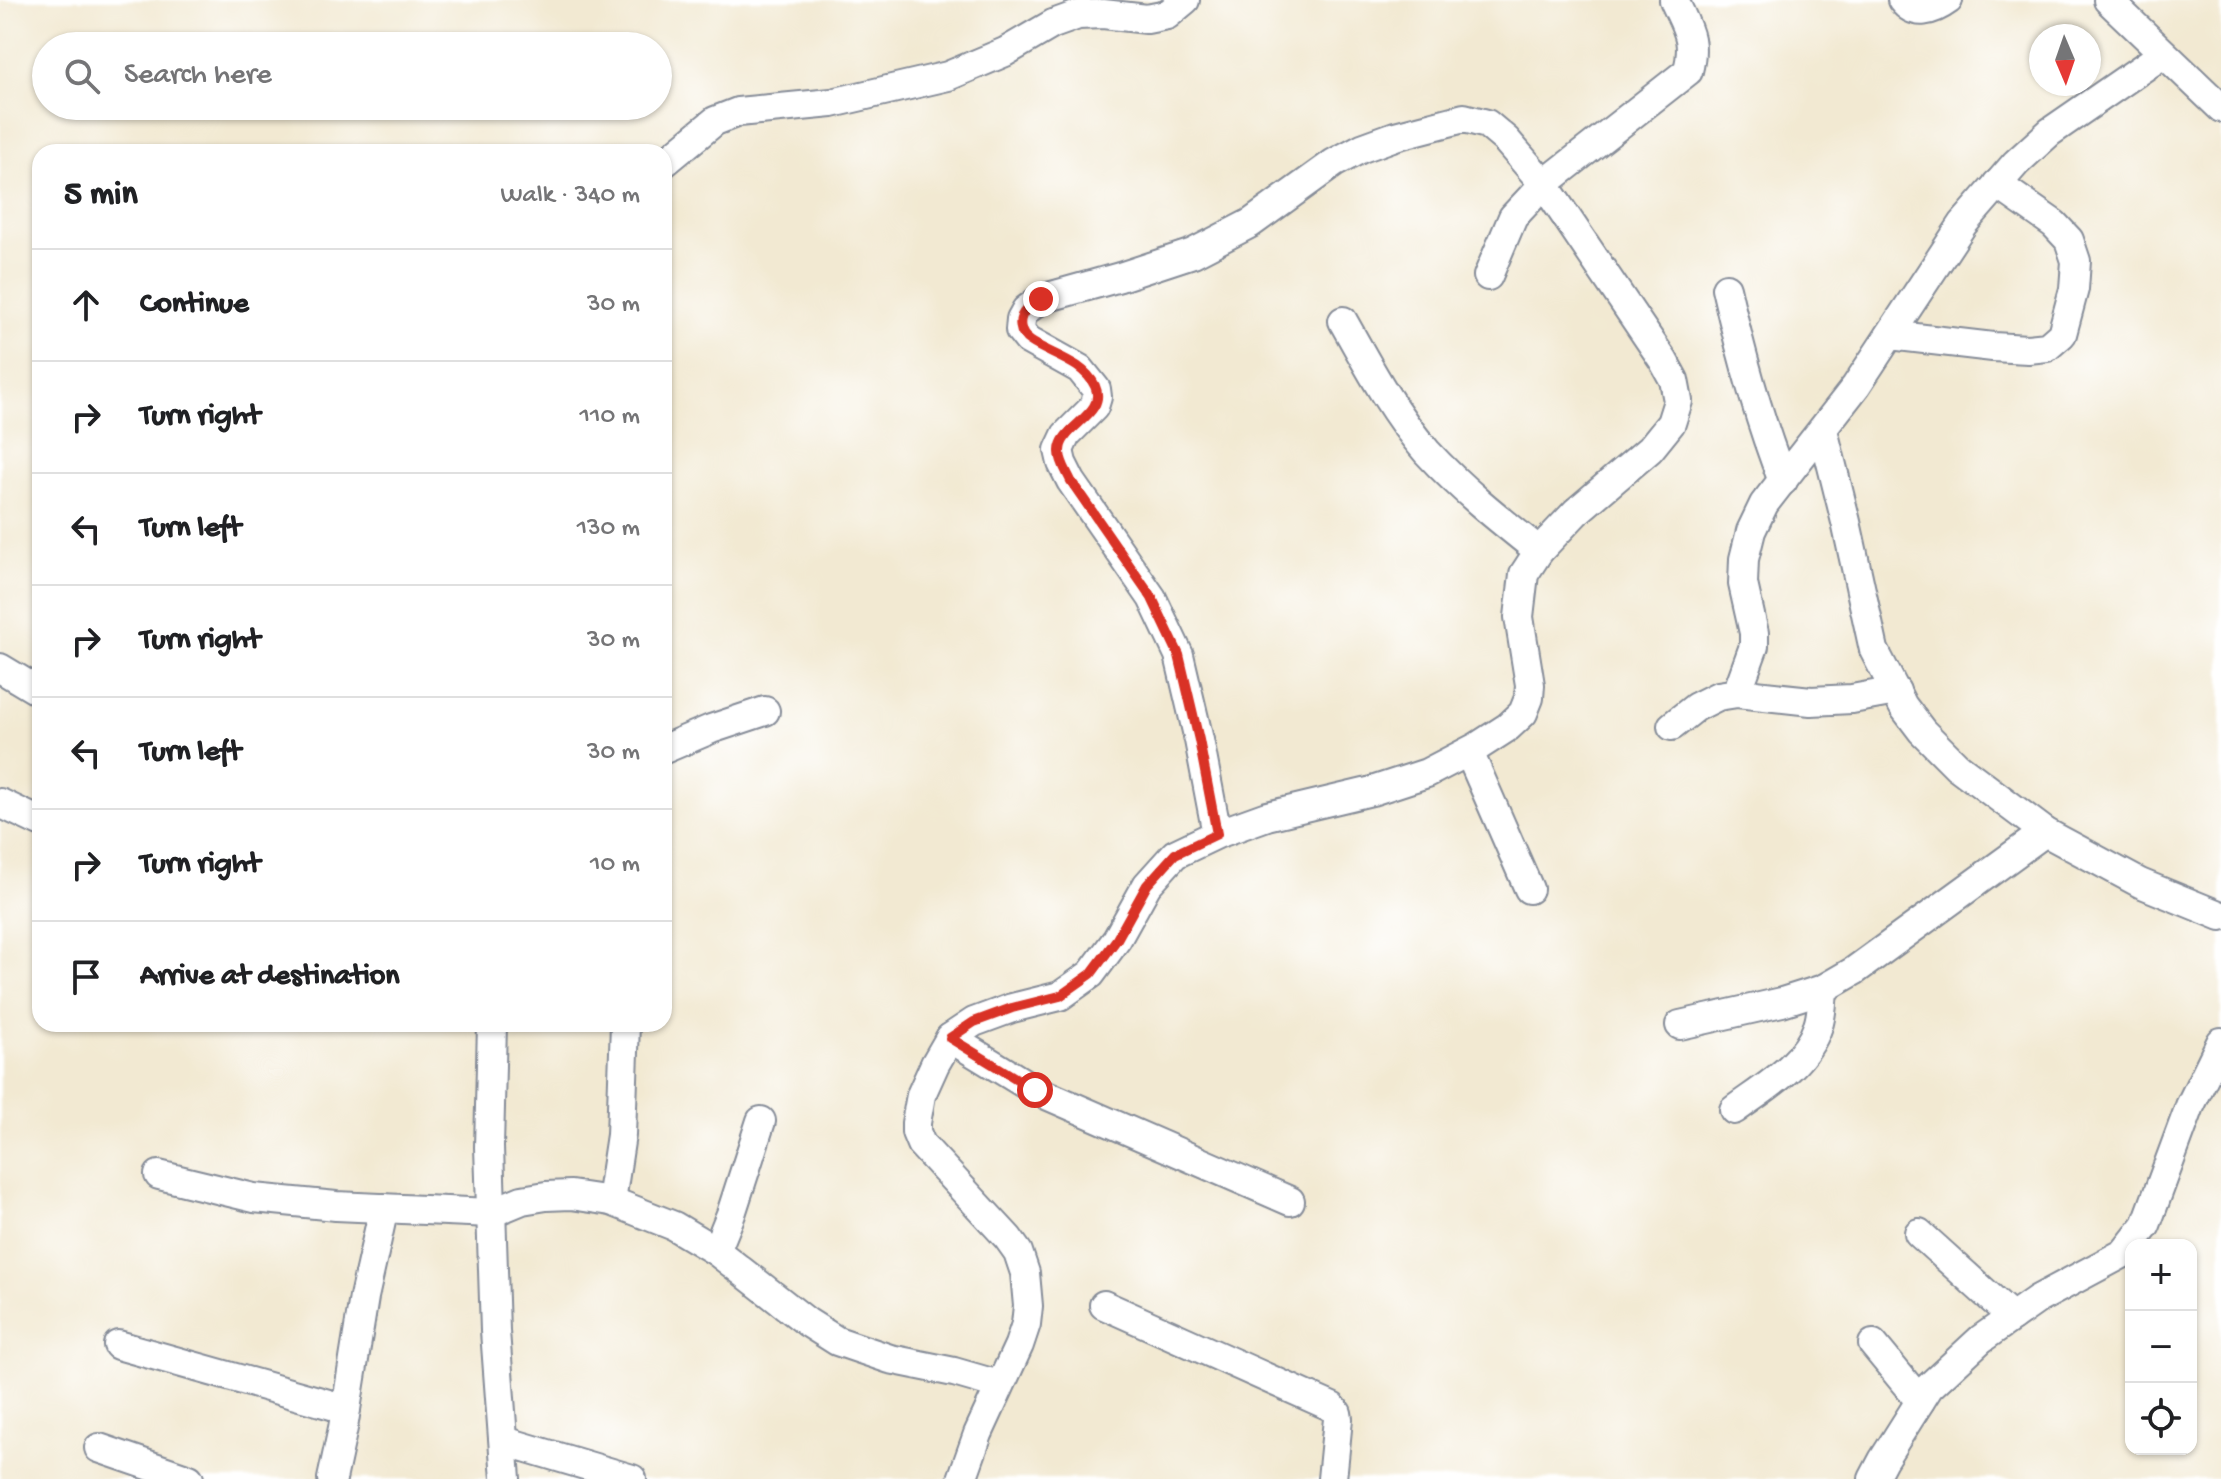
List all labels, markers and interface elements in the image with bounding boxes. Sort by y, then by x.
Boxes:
north arrow [2029,24,2101,96]
search box [32,32,672,120]
icon: search [60,54,104,98]
text: Search here [124,59,272,94]
text: 5 min [64,176,138,216]
text: Walk · 340 m [500,181,640,212]
route end [1023,281,1059,317]
icon: ahead [64,283,108,327]
text: Continue [140,288,249,323]
text: 30 m [587,290,640,321]
icon: right [64,395,108,439]
text: Turn right [140,400,260,435]
text: 110 m [580,402,640,433]
icon: left [64,507,108,551]
text: Turn left [140,512,241,547]
text: 130 m [577,514,640,545]
icon: right [64,619,108,663]
text: Turn right [140,624,260,659]
text: 30 m [587,626,640,657]
icon: left [64,731,108,775]
text: Turn left [140,736,241,771]
text: 30 m [587,738,640,769]
icon: right [64,843,108,887]
text: Turn right [140,848,260,883]
text: 10 m [590,850,640,881]
icon: arrive [64,955,108,999]
text: Arrive at destination [140,960,400,995]
route start [1017,1072,1053,1108]
map controls [2125,1239,2197,1455]
button: + [2125,1239,2197,1311]
button: − [2125,1311,2197,1383]
button: locate [2125,1383,2197,1455]

